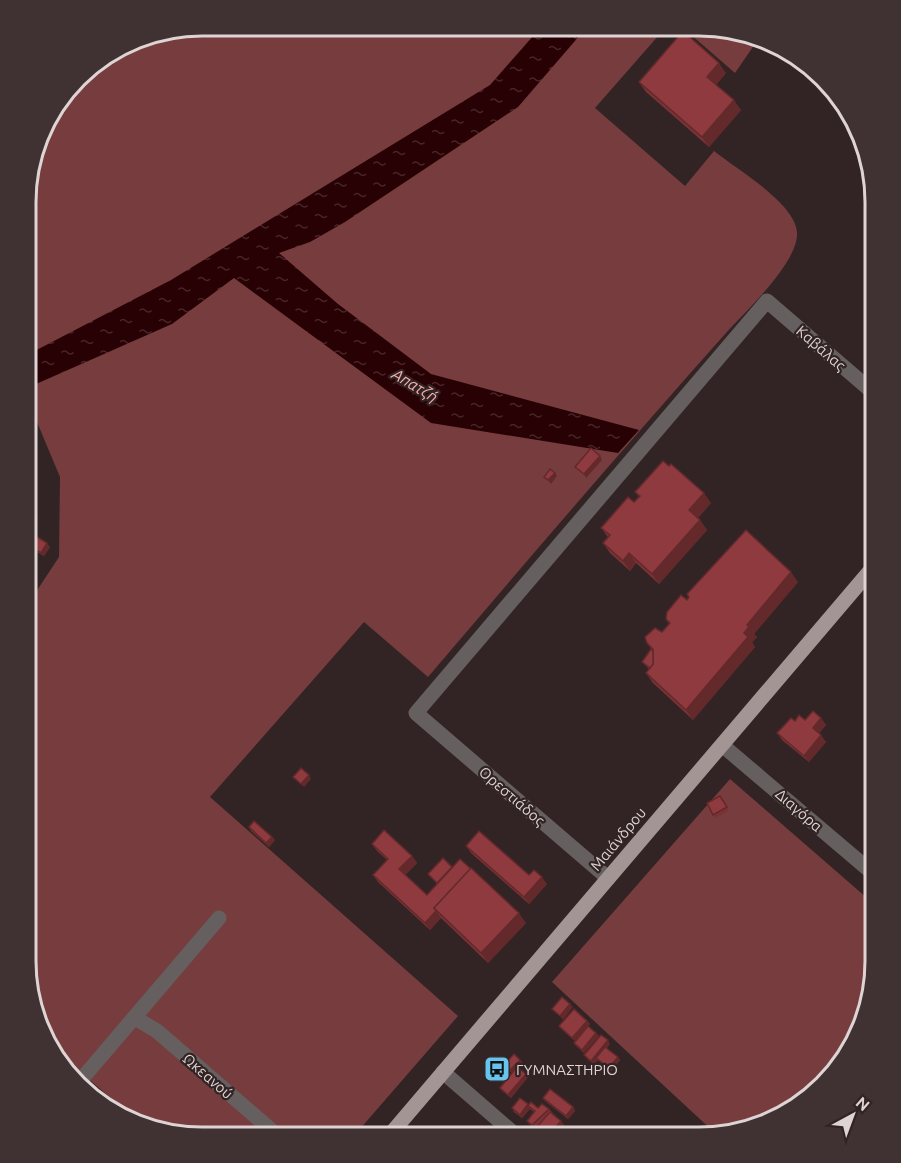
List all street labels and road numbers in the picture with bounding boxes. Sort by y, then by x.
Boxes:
street label: Καβάλας [793,322,849,374]
street label: Ορεστιάδος [476,763,548,829]
street label: Διαγόρα [772,785,826,835]
street label: Μαιάνδρου [587,804,649,874]
street label: Ωκεανού [180,1050,236,1102]

